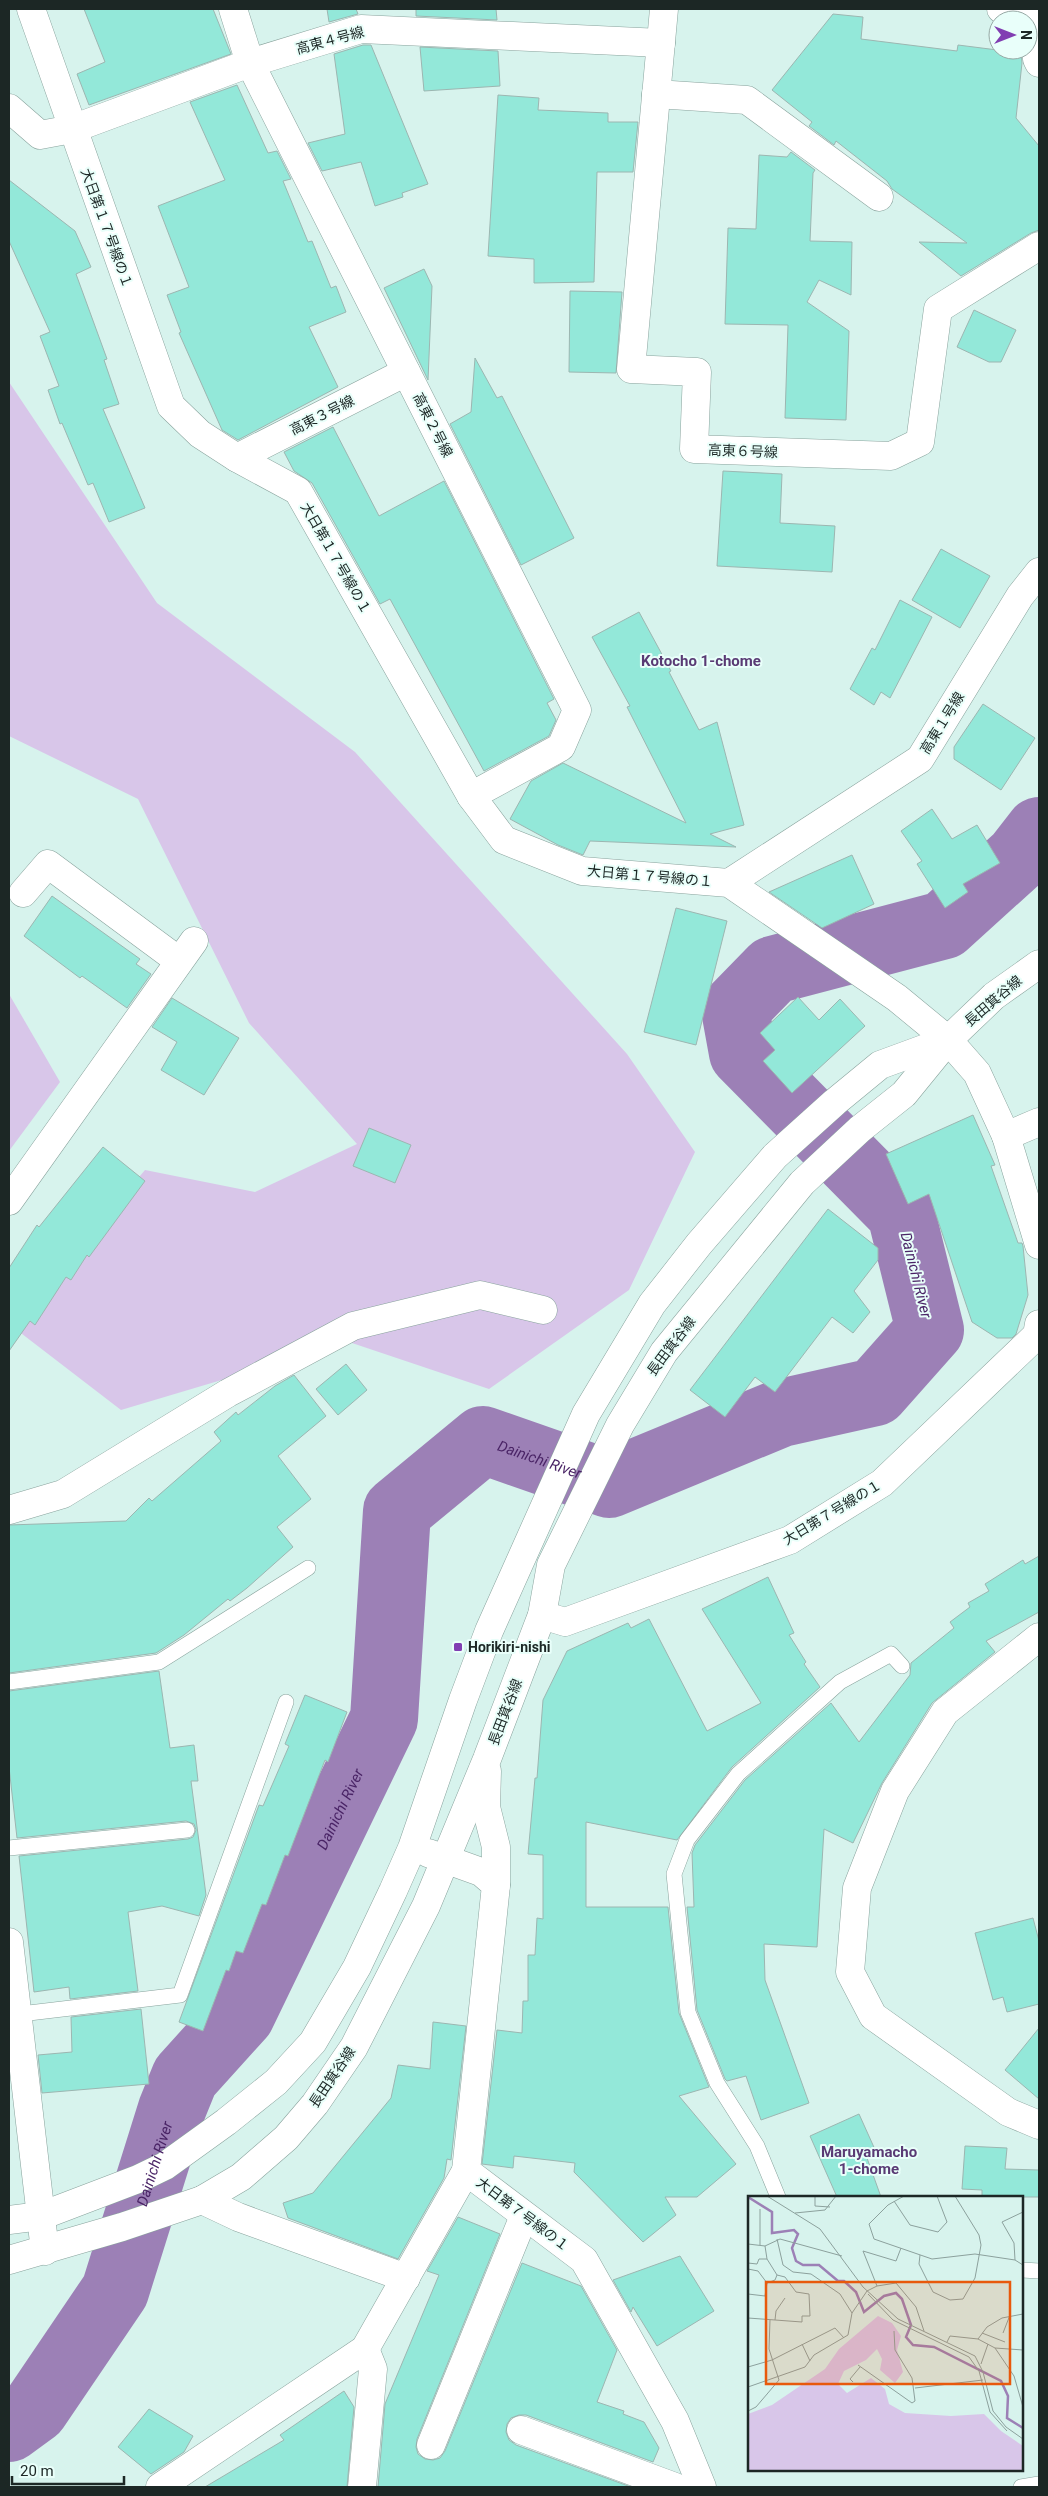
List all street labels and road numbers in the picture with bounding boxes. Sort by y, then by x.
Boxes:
street label: 高東４号線 [294,23,366,57]
street label: 大日第１７号線の１ [78,166,136,290]
street label: 高東２号線 [410,390,456,460]
street label: 高東３号線 [287,392,357,438]
street label: 高東６号線 [708,442,778,460]
street label: 大日第１７号線の１ [298,499,374,617]
street label: 高東１号線 [917,689,967,757]
street label: 大日第１７号線の１ [587,863,713,889]
street label: 長田箕谷線 [961,972,1025,1030]
street label: 長田箕谷線 [644,1313,698,1379]
street label: 大日第７号線の１ [780,1476,884,1548]
street label: 長田箕谷線 [485,1676,525,1748]
street label: 長田箕谷線 [306,2044,358,2110]
street label: 大日第７号線の１ [473,2174,573,2254]

